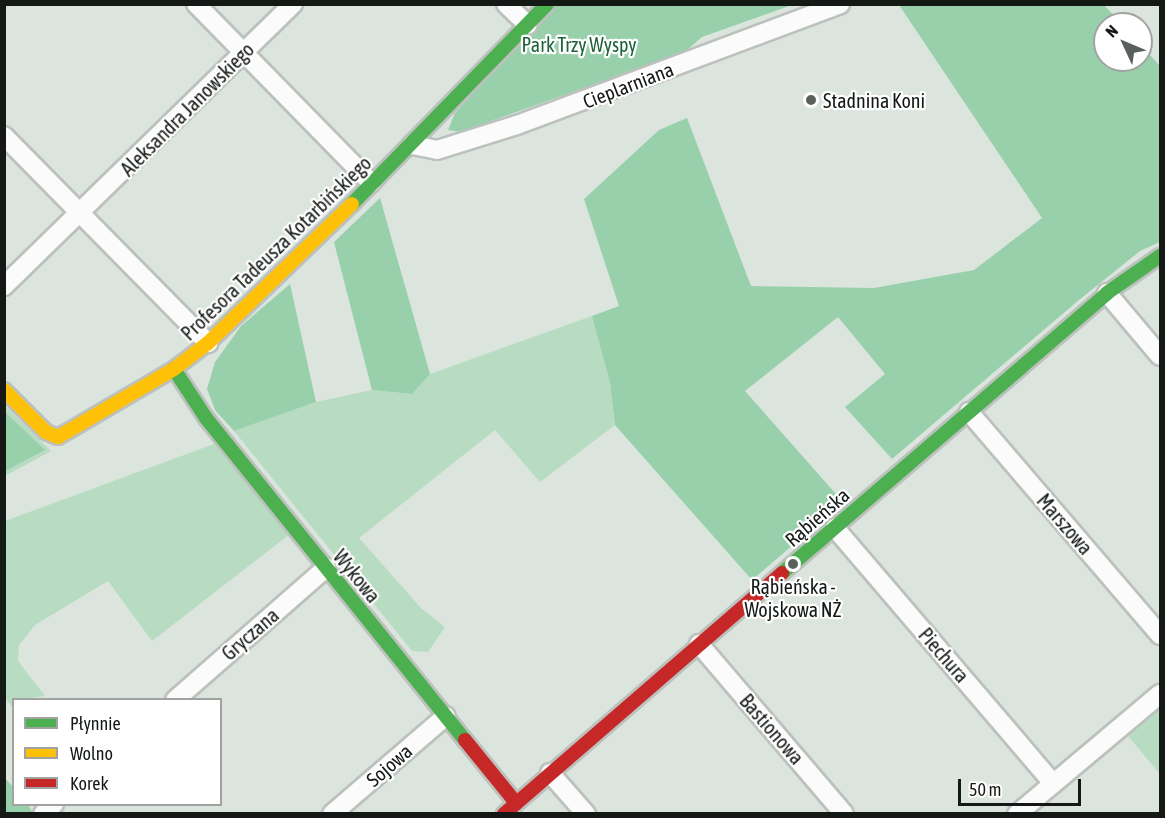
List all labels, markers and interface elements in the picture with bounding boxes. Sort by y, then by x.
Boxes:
north arrow [1093,12,1153,72]
text: N [1102,21,1121,41]
park label: Park Trzy Wyspy [521,32,637,56]
street label: Aleksandra Janowskiego [115,37,259,181]
street label: Cieplarniana [579,57,677,113]
place label: Stadnina Koni [823,88,925,112]
marker: Stadnina Koni [804,93,818,107]
street label: Profesora Tadeusza Kotarbińskiego [176,151,376,345]
street label: Rąbieńska [780,483,854,551]
street label: Marszowa [1032,489,1098,559]
street label: Wykowa [328,545,386,607]
marker: Rąbieńska - Wojskowa NŻ [786,557,800,571]
place label: Rąbieńska - Wojskowa NŻ [744,574,842,621]
street label: Gryczana [217,603,283,665]
street label: Piechura [914,623,974,687]
street label: Bastionowa [735,689,809,769]
legend [12,698,222,806]
text: Płynnie [70,713,121,734]
street label: Sojowa [361,739,417,791]
text: Wolno [70,743,113,764]
scale bar [961,767,1084,805]
text: Korek [70,773,108,794]
text: 50 m [969,779,1001,800]

